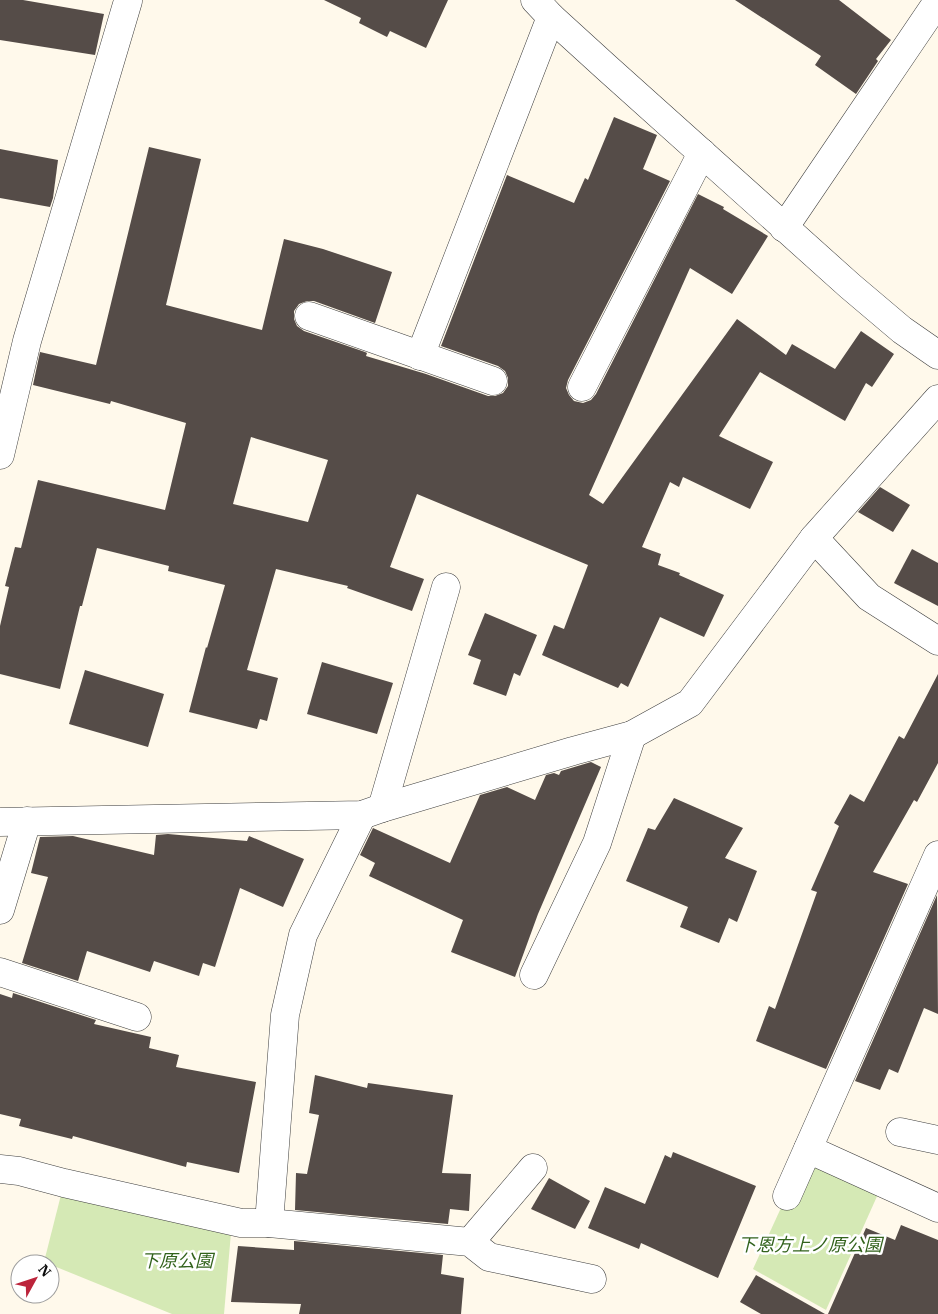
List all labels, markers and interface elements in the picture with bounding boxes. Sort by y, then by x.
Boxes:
park label: 下恩方上ノ原公園 [738,1233,885,1256]
park label: 下原公園 [141,1249,216,1272]
north arrow [10,1254,60,1304]
text: N [35,1261,55,1281]

